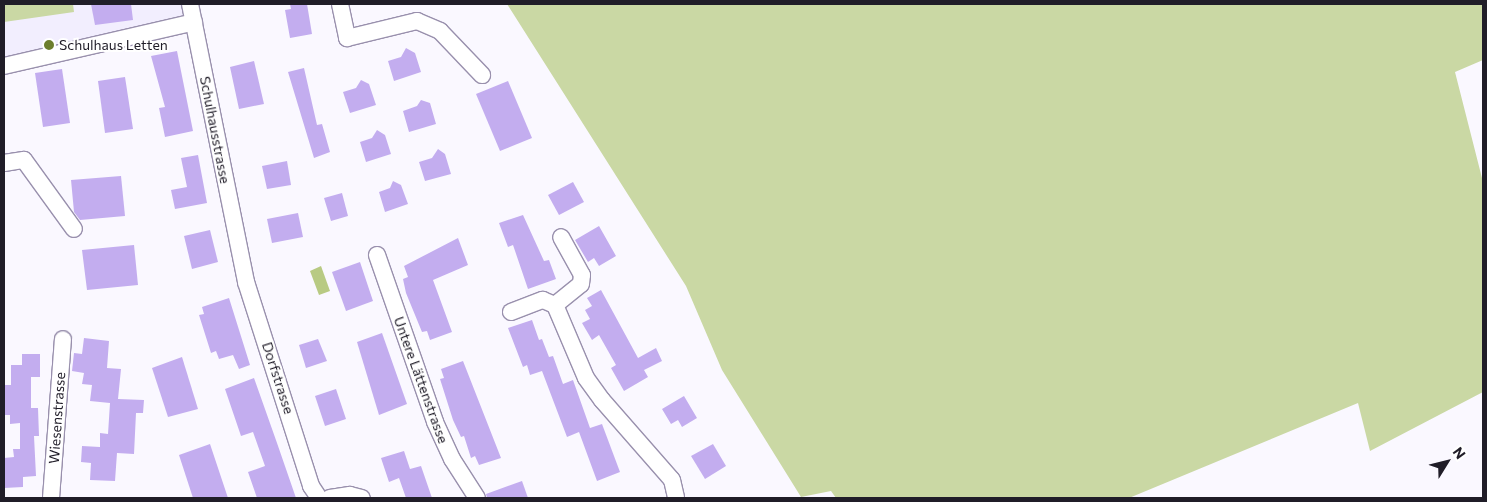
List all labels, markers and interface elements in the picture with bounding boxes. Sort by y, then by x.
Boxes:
place label: Schulhaus Letten [59,37,168,53]
marker: Schulhaus Letten [43,39,55,51]
street label: Schulhausstrasse [196,75,234,185]
street label: Untere Lättenstrasse [390,314,452,446]
street label: Dorfstrasse [258,340,298,416]
street label: Wiesenstrasse [45,372,69,464]
north arrow [1422,437,1472,487]
text: N [1450,444,1470,462]

